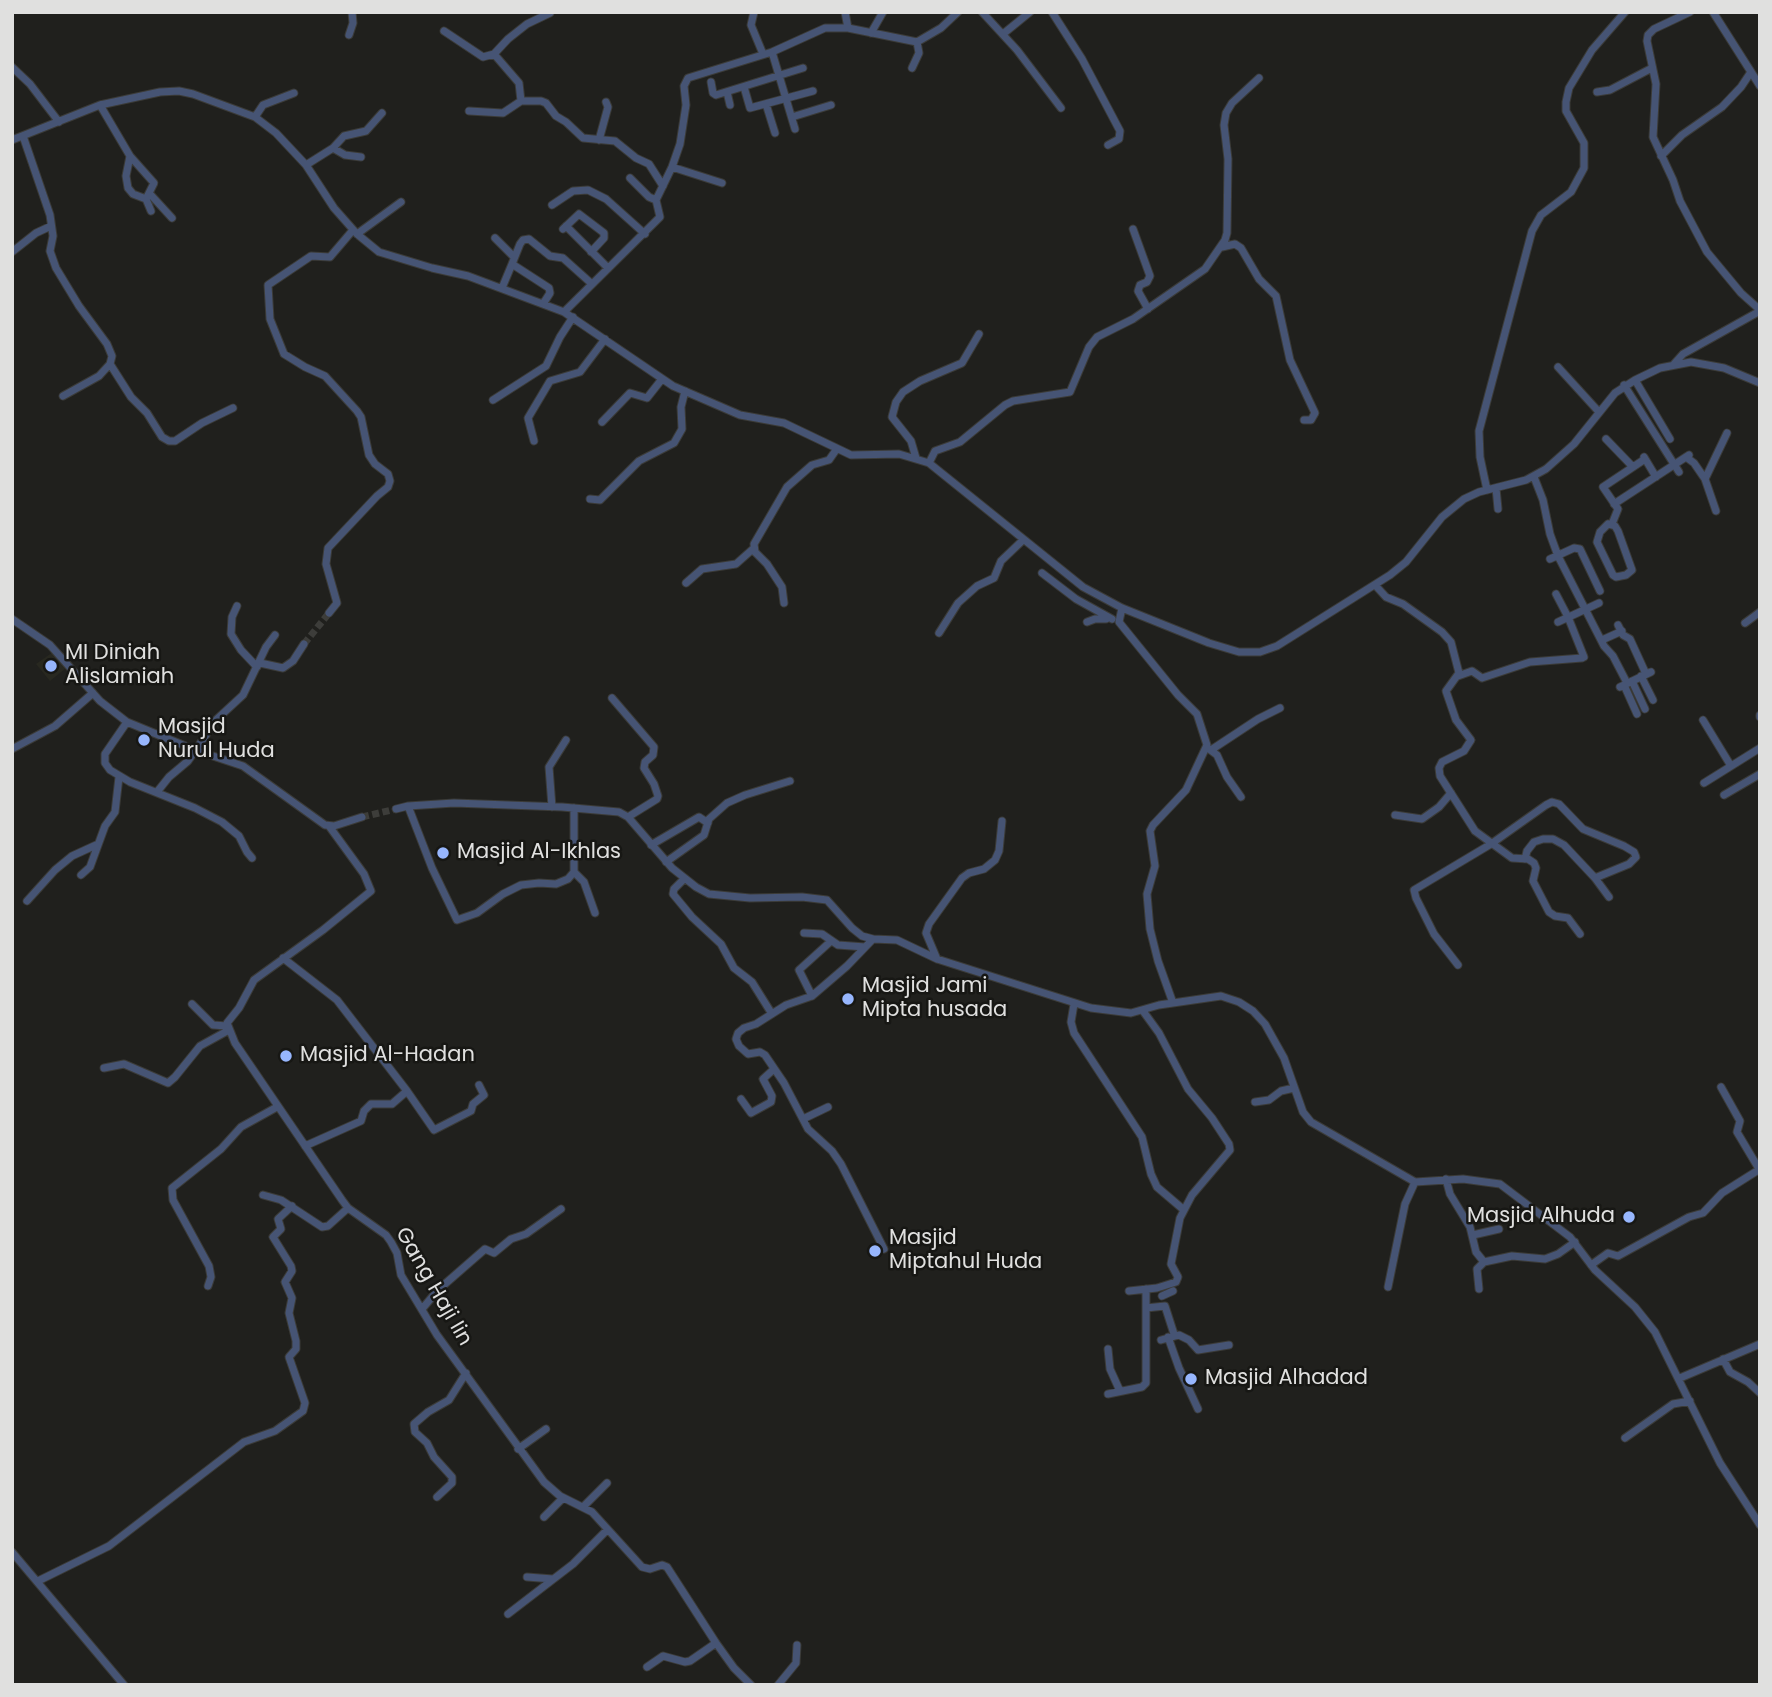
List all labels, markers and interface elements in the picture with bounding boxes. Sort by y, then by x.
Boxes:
place label: MI Diniah Alislamiah [65,641,174,691]
marker: MI Diniah Alislamiah [43,658,59,674]
place label: Masjid Nurul Huda [158,715,275,765]
marker: Masjid Nurul Huda [136,732,152,748]
place label: Masjid Al-Ikhlas [457,840,621,866]
marker: Masjid Al-Ikhlas [435,845,451,861]
place label: Masjid Jami Mipta husada [862,974,1007,1024]
marker: Masjid Jami Mipta husada [840,991,856,1007]
place label: Masjid Al-Hadan [300,1043,475,1069]
marker: Masjid Al-Hadan [278,1048,294,1064]
place label: Masjid Alhuda [1467,1204,1615,1230]
marker: Masjid Alhuda [1621,1209,1637,1225]
street label: Gang Haji Iin [389,1223,477,1351]
place label: Masjid Miptahul Huda [889,1226,1042,1276]
marker: Masjid Miptahul Huda [867,1243,883,1259]
place label: Masjid Alhadad [1205,1366,1368,1392]
marker: Masjid Alhadad [1183,1371,1199,1387]

